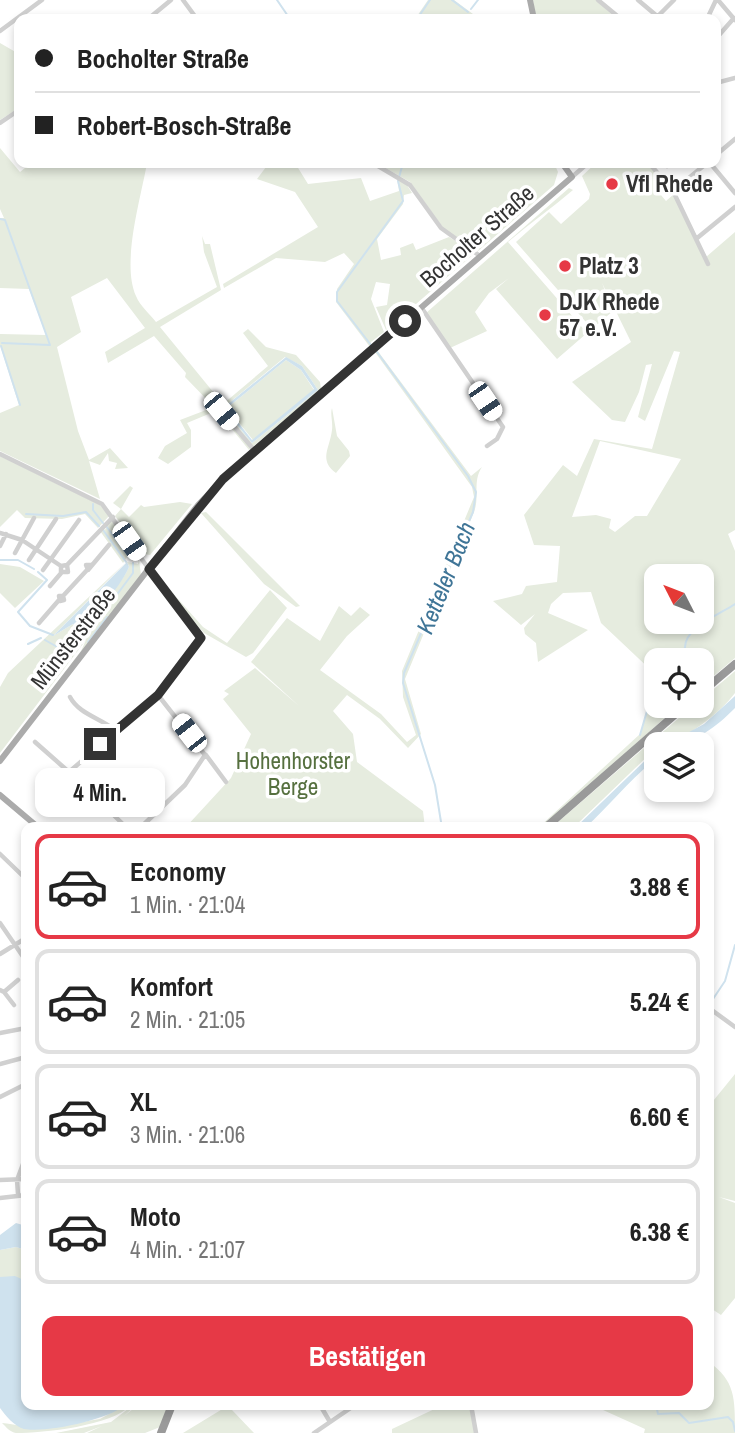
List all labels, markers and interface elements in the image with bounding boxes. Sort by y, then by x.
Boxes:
text: Bocholter Straße [77,41,249,76]
text: Robert-Bosch-Straße [77,108,291,143]
place label: Vfl Rhede [626,168,713,199]
marker: Vfl Rhede [604,176,620,192]
street label: Bocholter Straße [413,177,540,294]
place label: Platz 3 [579,250,639,281]
marker: Platz 3 [557,258,573,274]
place label: DJK Rhede 57 e.V. [559,286,660,343]
route start [389,305,421,337]
marker: DJK Rhede 57 e.V. [537,307,553,323]
car [465,378,506,424]
car [200,388,243,434]
water label: Ketteler Bach [408,517,482,638]
car [109,518,150,564]
north arrow [644,564,714,634]
map controls [644,564,714,802]
street label: Münsterstraße [23,580,122,695]
button: locate [644,648,714,718]
car [168,710,211,756]
route end [84,728,116,760]
button: layers [644,732,714,802]
park label: Hohenhorster Berge [236,745,351,802]
callout: 4 Min. [35,768,165,818]
text: 4 Min. [73,777,127,808]
text: Economy [130,854,226,889]
icon: car [46,855,109,918]
text: 3.88 € [630,869,689,904]
text: 1 Min. · 21:04 [130,889,245,920]
text: Komfort [130,969,213,1004]
icon: car [46,970,109,1033]
text: 5.24 € [630,984,689,1019]
text: 2 Min. · 21:05 [130,1004,245,1035]
text: XL [130,1084,157,1119]
icon: car [46,1085,109,1148]
text: 6.60 € [630,1099,689,1134]
text: 3 Min. · 21:06 [130,1119,245,1150]
text: Moto [130,1199,181,1234]
icon: car [46,1200,109,1263]
text: 6.38 € [630,1214,689,1249]
text: 4 Min. · 21:07 [130,1234,245,1265]
button: Bestätigen [42,1316,693,1396]

